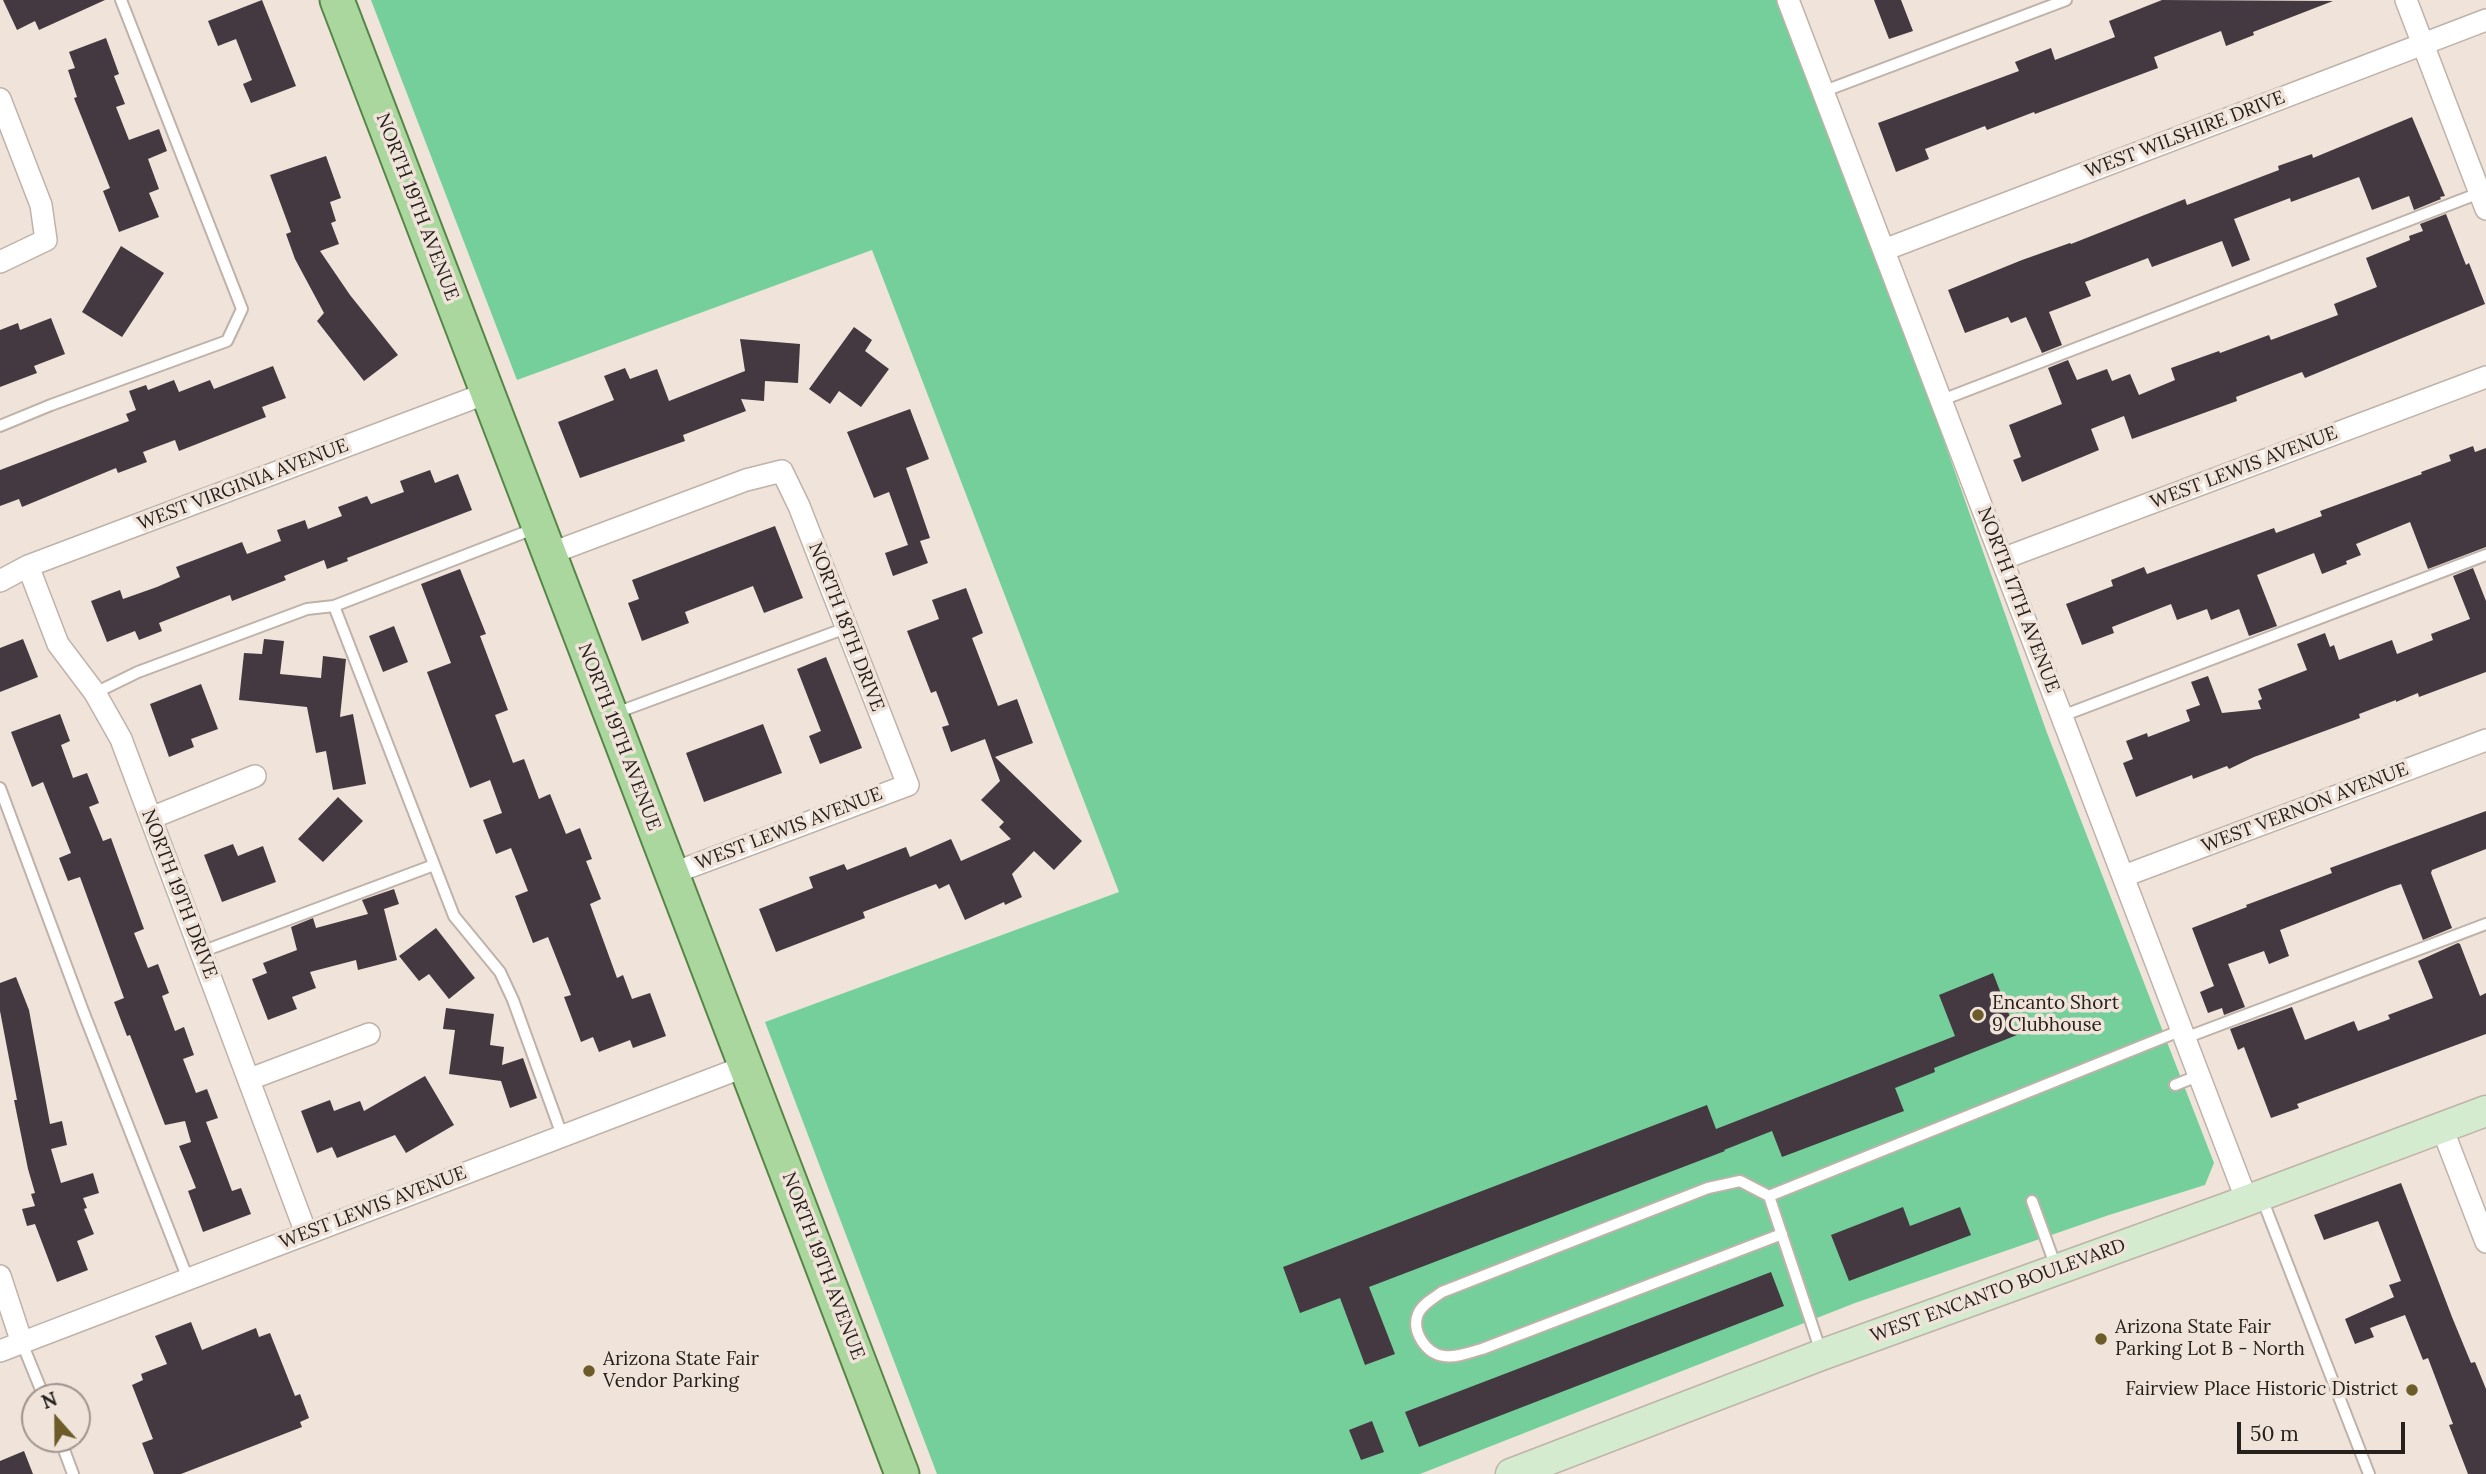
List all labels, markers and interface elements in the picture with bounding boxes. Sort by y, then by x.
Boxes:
street label: WEST WILSHIRE DRIVE [2082,86,2288,184]
street label: NORTH 19TH AVENUE [371,110,463,304]
street label: WEST LEWIS AVENUE [2147,422,2341,514]
street label: WEST VIRGINIA AVENUE [134,434,352,536]
street label: NORTH 17TH AVENUE [1972,504,2064,696]
street label: NORTH 18TH DRIVE [803,539,889,715]
street label: NORTH 19TH AVENUE [573,640,665,834]
street label: WEST VERNON AVENUE [2198,758,2412,858]
street label: WEST LEWIS AVENUE [692,783,886,875]
street label: NORTH 19TH DRIVE [136,806,222,982]
place label: Encanto Short 9 Clubhouse [1992,993,2119,1037]
marker: Encanto Short 9 Clubhouse [1970,1007,1986,1023]
street label: WEST LEWIS AVENUE [276,1162,470,1254]
street label: NORTH 19TH AVENUE [777,1169,869,1363]
street label: WEST ENCANTO BOULEVARD [1867,1234,2129,1348]
place label: Arizona State Fair Parking Lot B - North [2115,1317,2305,1361]
marker: Arizona State Fair Parking Lot B - North [2093,1331,2109,1347]
place label: Arizona State Fair Vendor Parking [603,1349,759,1393]
marker: Arizona State Fair Vendor Parking [581,1363,597,1379]
place label: Fairview Place Historic District [2125,1379,2398,1401]
marker: Fairview Place Historic District [2404,1382,2420,1398]
north arrow [21,1383,91,1453]
text: N [38,1386,60,1414]
scale bar [2241,1408,2409,1452]
text: 50 m [2250,1420,2299,1447]

